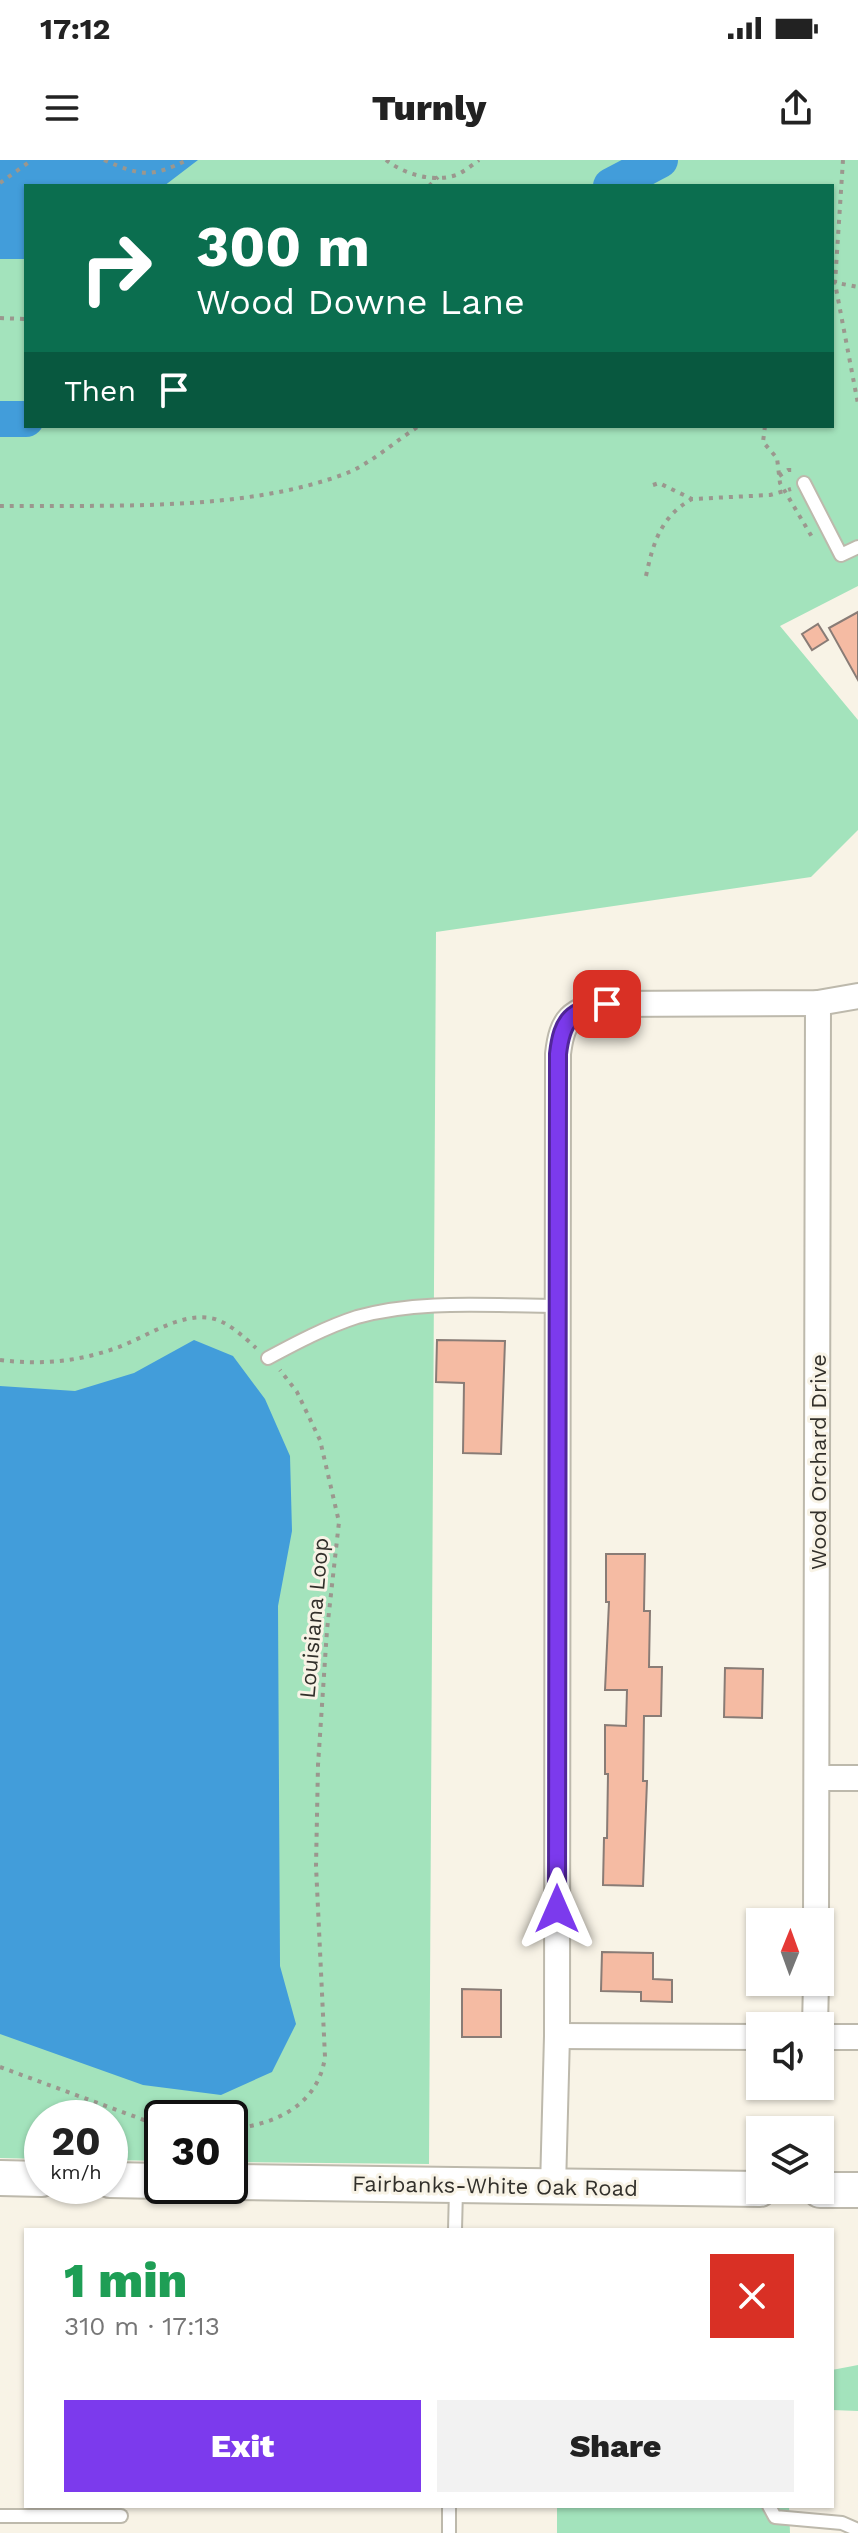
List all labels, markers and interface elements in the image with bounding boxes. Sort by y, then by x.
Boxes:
text: 17:12 [40,11,111,46]
icon: menu [40,86,84,130]
icon: share [774,86,818,130]
text: Turnly [372,87,486,129]
text: 300 m [196,214,370,280]
icon: right [64,216,168,320]
text: Wood Downe Lane [196,281,525,323]
icon: arrive [152,368,196,412]
text: Then [64,373,136,408]
pin [573,970,641,1038]
icon: arrive [585,982,629,1026]
street label: Wood Orchard Drive [806,1354,831,1570]
street label: Louisiana Loop [295,1536,333,1700]
position arrow [515,1867,599,1951]
north arrow [746,1908,834,1996]
map controls [746,1908,834,2204]
button: sound [746,2012,834,2100]
speed limit sign: 30 [144,2100,248,2204]
button: layers [746,2116,834,2204]
text: 20 [51,2118,101,2165]
text: km/h [50,2160,102,2184]
street label: Fairbanks-White Oak Road [352,2171,638,2201]
text: 1 min [64,2252,187,2309]
button: close [710,2254,794,2338]
text: 310 m · 17:13 [64,2311,220,2341]
button: Exit [64,2400,421,2492]
button: Share [437,2400,794,2492]

